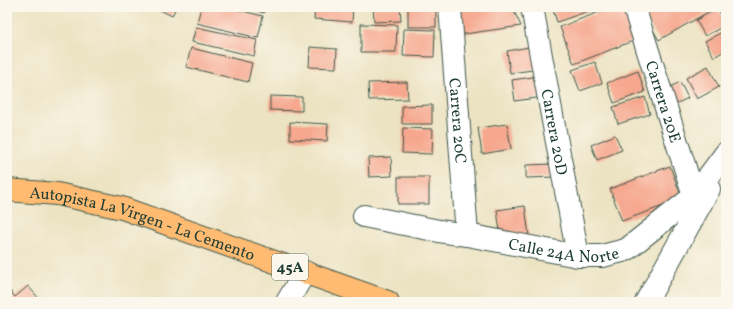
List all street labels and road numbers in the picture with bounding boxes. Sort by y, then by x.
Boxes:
street label: Carrera 20E [639,58,685,146]
street label: Carrera 20C [442,77,471,164]
street label: Carrera 20D [534,87,572,177]
street label: Autopista La Virgen - La Cemento [29,183,257,267]
street label: Calle 24A Norte [506,234,621,269]
road number: 45A [272,254,308,280]

